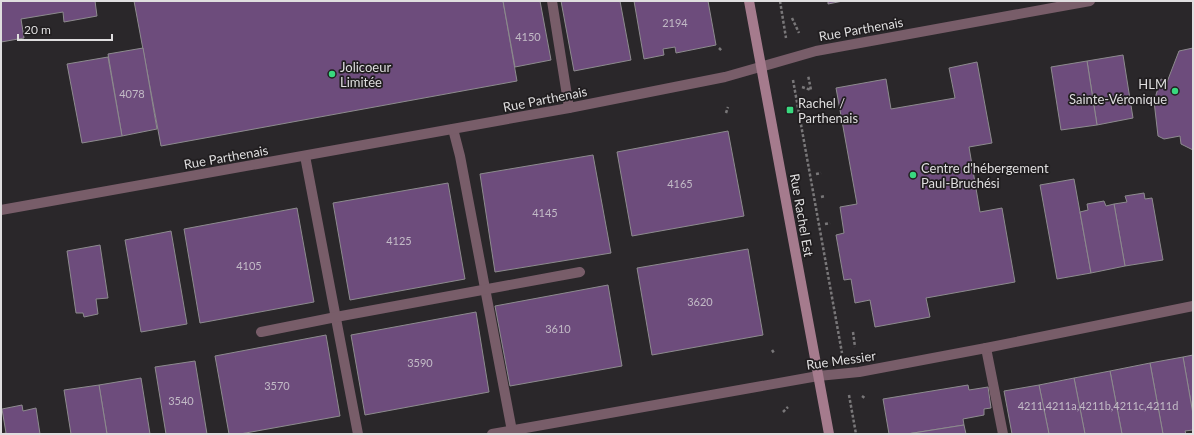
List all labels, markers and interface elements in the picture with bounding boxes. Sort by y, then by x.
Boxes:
street label: Rue Parthenais [818,14,905,44]
scale bar [18,16,112,42]
house number: 2194 [662,16,688,29]
text: 20 m [24,22,51,37]
house number: 4150 [515,30,541,43]
place label: Jolicoeur Limitée [340,59,391,90]
marker: Jolicoeur Limitée [327,69,337,79]
place label: HLM Sainte-Véronique [1069,76,1167,107]
street label: Rue Parthenais [502,83,589,115]
marker: HLM Sainte-Véronique [1170,86,1180,96]
house number: 4078 [119,87,145,100]
place label: Rachel / Parthenais [798,95,858,126]
marker: Rachel / Parthenais [785,105,795,115]
street label: Rue Parthenais [183,142,270,172]
place label: Centre d'hébergement Paul-Bruchési [921,160,1049,191]
marker: Centre d'hébergement Paul-Bruchési [908,170,918,180]
street label: Rue Rachel Est [787,172,817,258]
house number: 4165 [667,177,693,190]
house number: 4145 [532,206,558,219]
house number: 4125 [386,234,412,247]
house number: 4105 [236,259,262,272]
house number: 3620 [687,295,713,308]
house number: 3610 [545,322,571,335]
street label: Rue Messier [805,347,877,373]
house number: 3590 [407,356,433,369]
house number: 3570 [264,379,290,392]
house number: 3540 [168,394,194,407]
house number: 4211,4211a,4211b,4211c,4211d [1018,399,1178,412]

